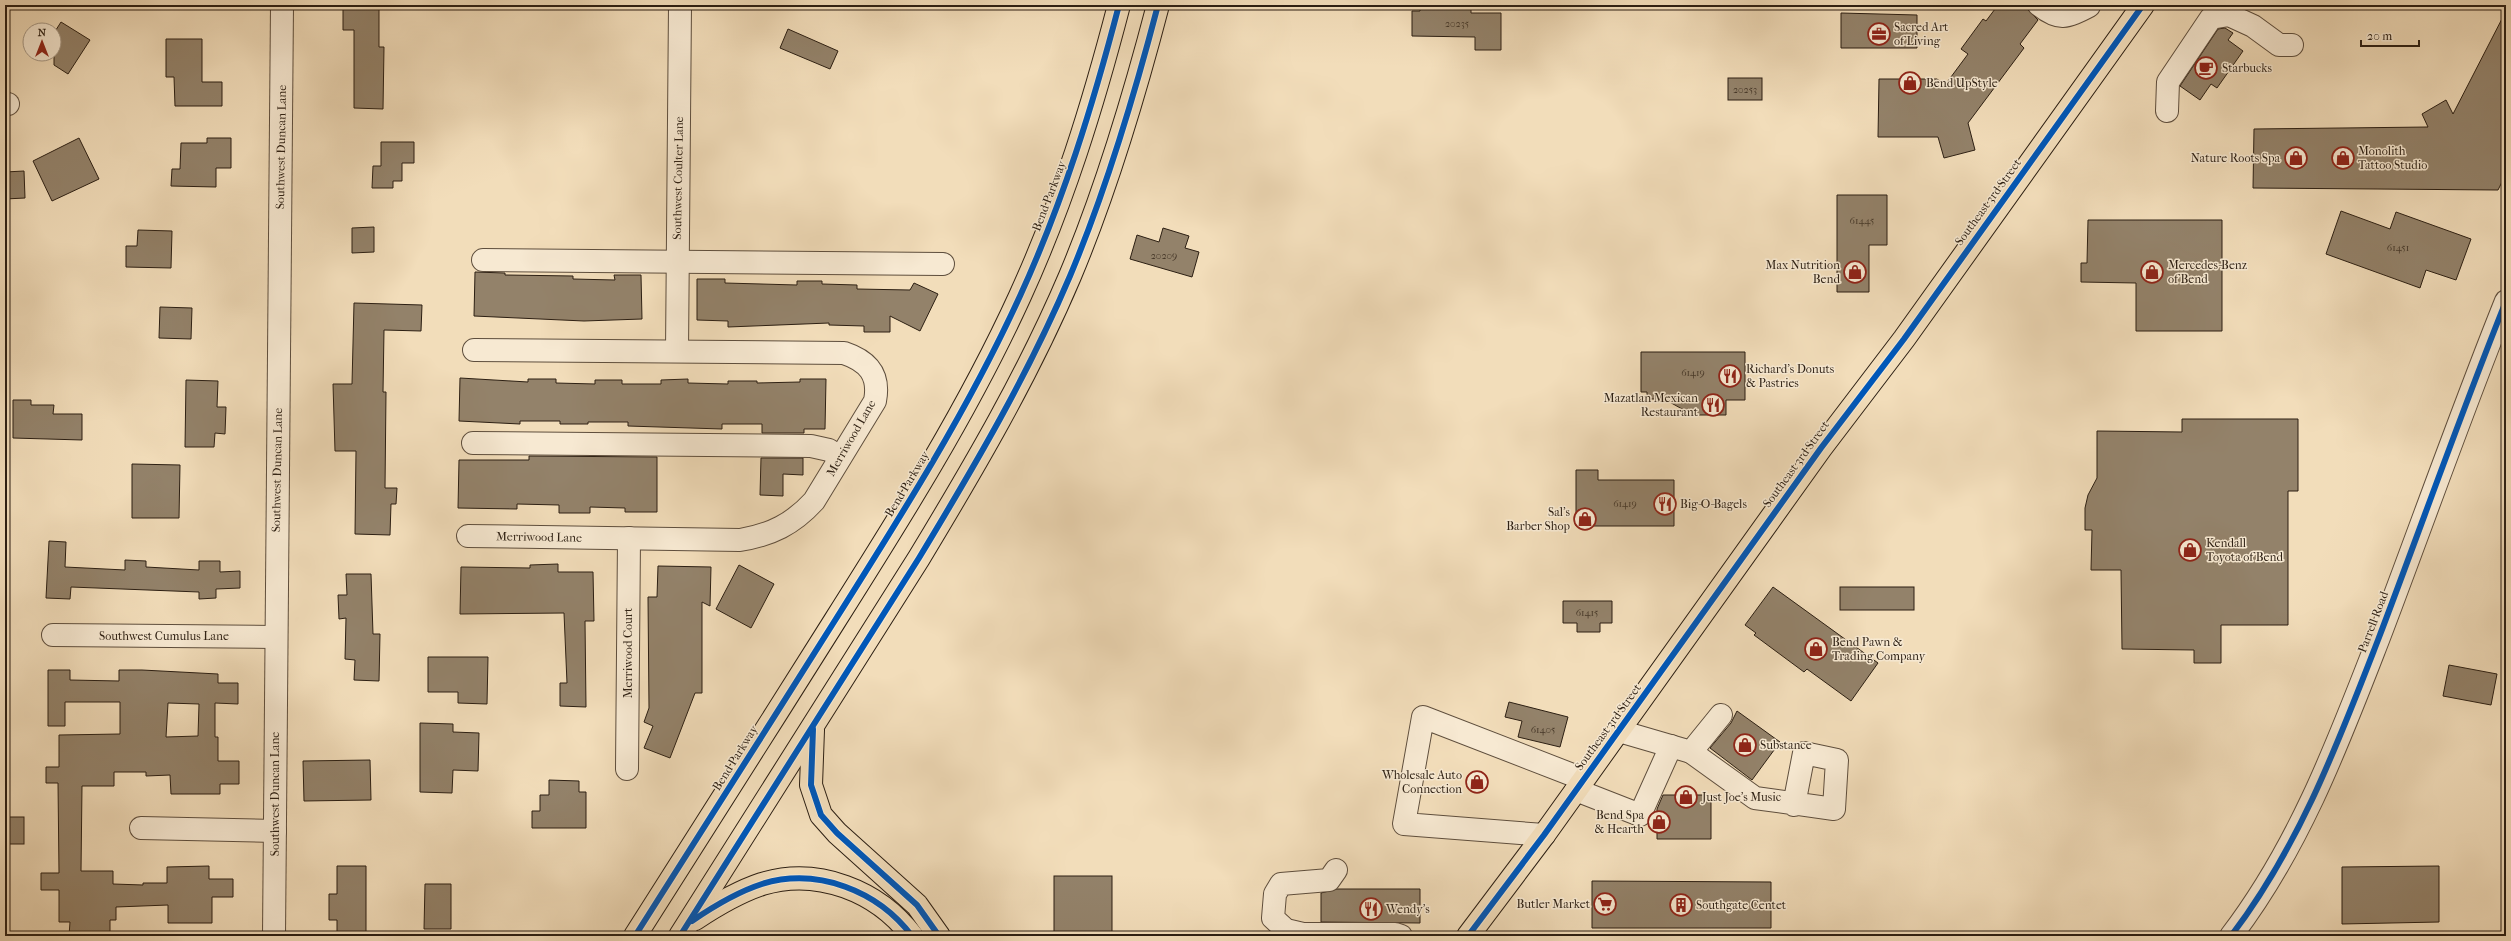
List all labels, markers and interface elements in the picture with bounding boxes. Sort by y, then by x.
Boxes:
house number: 20235 [1445,18,1469,30]
place label: Sacred Art of Living [1894,20,1949,48]
office icon: Sacred Art of Living [1866,21,1892,47]
north arrow [22,22,62,62]
scale bar [2361,22,2419,48]
text: N [38,26,47,39]
text: 20 m [2367,29,2392,43]
cafe icon: Starbucks [2193,55,2219,81]
place label: Starbucks [2222,61,2272,75]
shop icon: Bend UpStyle [1897,70,1923,96]
place label: Bend UpStyle [1926,76,1998,90]
house number: 20253 [1733,84,1757,96]
street label: Southwest Duncan Lane [273,85,289,209]
street label: Southwest Coulter Lane [670,116,686,240]
place label: Monolith Tattoo Studio [2358,144,2427,172]
shop icon: Nature Roots Spa [2283,145,2309,171]
shop icon: Monolith Tattoo Studio [2330,145,2356,171]
place label: Nature Roots Spa [2191,151,2280,165]
street label: Southeast 3rd Street [1952,156,2024,248]
street label: Bend Parkway [1029,158,1069,233]
house number: 61445 [1850,215,1874,227]
house number: 61451 [2387,242,2409,254]
house number: 20209 [1151,250,1177,262]
place label: Max Nutrition Bend [1765,258,1840,286]
place label: Mercedes-Benz of Bend [2168,258,2248,286]
shop icon: Max Nutrition Bend [1842,259,1868,285]
shop icon: Mercedes-Benz of Bend [2139,259,2165,285]
place label: Richard’s Donuts & Pastries [1746,362,1835,390]
restaurant icon: Richard’s Donuts & Pastries [1717,363,1743,389]
house number: 61419 [1681,367,1705,379]
place label: Mazatlan Mexican Restaurant [1604,391,1699,419]
restaurant icon: Mazatlan Mexican Restaurant [1700,392,1726,418]
street label: Merriwood Lane [823,397,879,479]
street label: Southwest Duncan Lane [269,408,285,532]
street label: Southeast 3rd Street [1760,418,1832,510]
street label: Bend Parkway [882,448,932,519]
restaurant icon: Big-O-Bagels [1652,491,1678,517]
place label: Big-O-Bagels [1680,497,1747,511]
house number: 61419 [1613,498,1637,510]
place label: Sal’s Barber Shop [1506,505,1571,533]
shop icon: Sal’s Barber Shop [1572,506,1598,532]
street label: Merriwood Lane [496,529,582,545]
place label: Kendall Toyota of Bend [2206,536,2283,564]
shop icon: Kendall Toyota of Bend [2177,537,2203,563]
street label: Parrell Road [2355,589,2391,655]
street label: Merriwood Court [621,607,635,698]
house number: 61415 [1576,607,1598,619]
street label: Southwest Cumulus Lane [99,629,229,643]
place label: Bend Pawn & Trading Company [1832,635,1926,663]
shop icon: Bend Pawn & Trading Company [1803,636,1829,662]
street label: Southeast 3rd Street [1572,681,1644,773]
street label: Bend Parkway [709,722,761,793]
house number: 61405 [1531,724,1555,736]
street label: Southwest Duncan Lane [268,732,282,856]
shop icon: Substance [1732,732,1758,758]
place label: Substance [1760,738,1812,752]
place label: Wholesale Auto Connection [1381,768,1462,796]
shop icon: Wholesale Auto Connection [1464,769,1490,795]
shop icon: Just Joe’s Music [1673,784,1699,810]
place label: Just Joe’s Music [1701,790,1781,804]
place label: Bend Spa & Hearth [1595,808,1644,836]
shop icon: Bend Spa & Hearth [1646,809,1672,835]
supermarket icon: Butler Market [1592,891,1618,917]
building icon: Southgate Centet [1668,892,1694,918]
restaurant icon: Wendy's [1358,896,1384,922]
place label: Butler Market [1517,897,1591,911]
place label: Southgate Centet [1696,898,1787,912]
place label: Wendy's [1385,902,1430,916]

